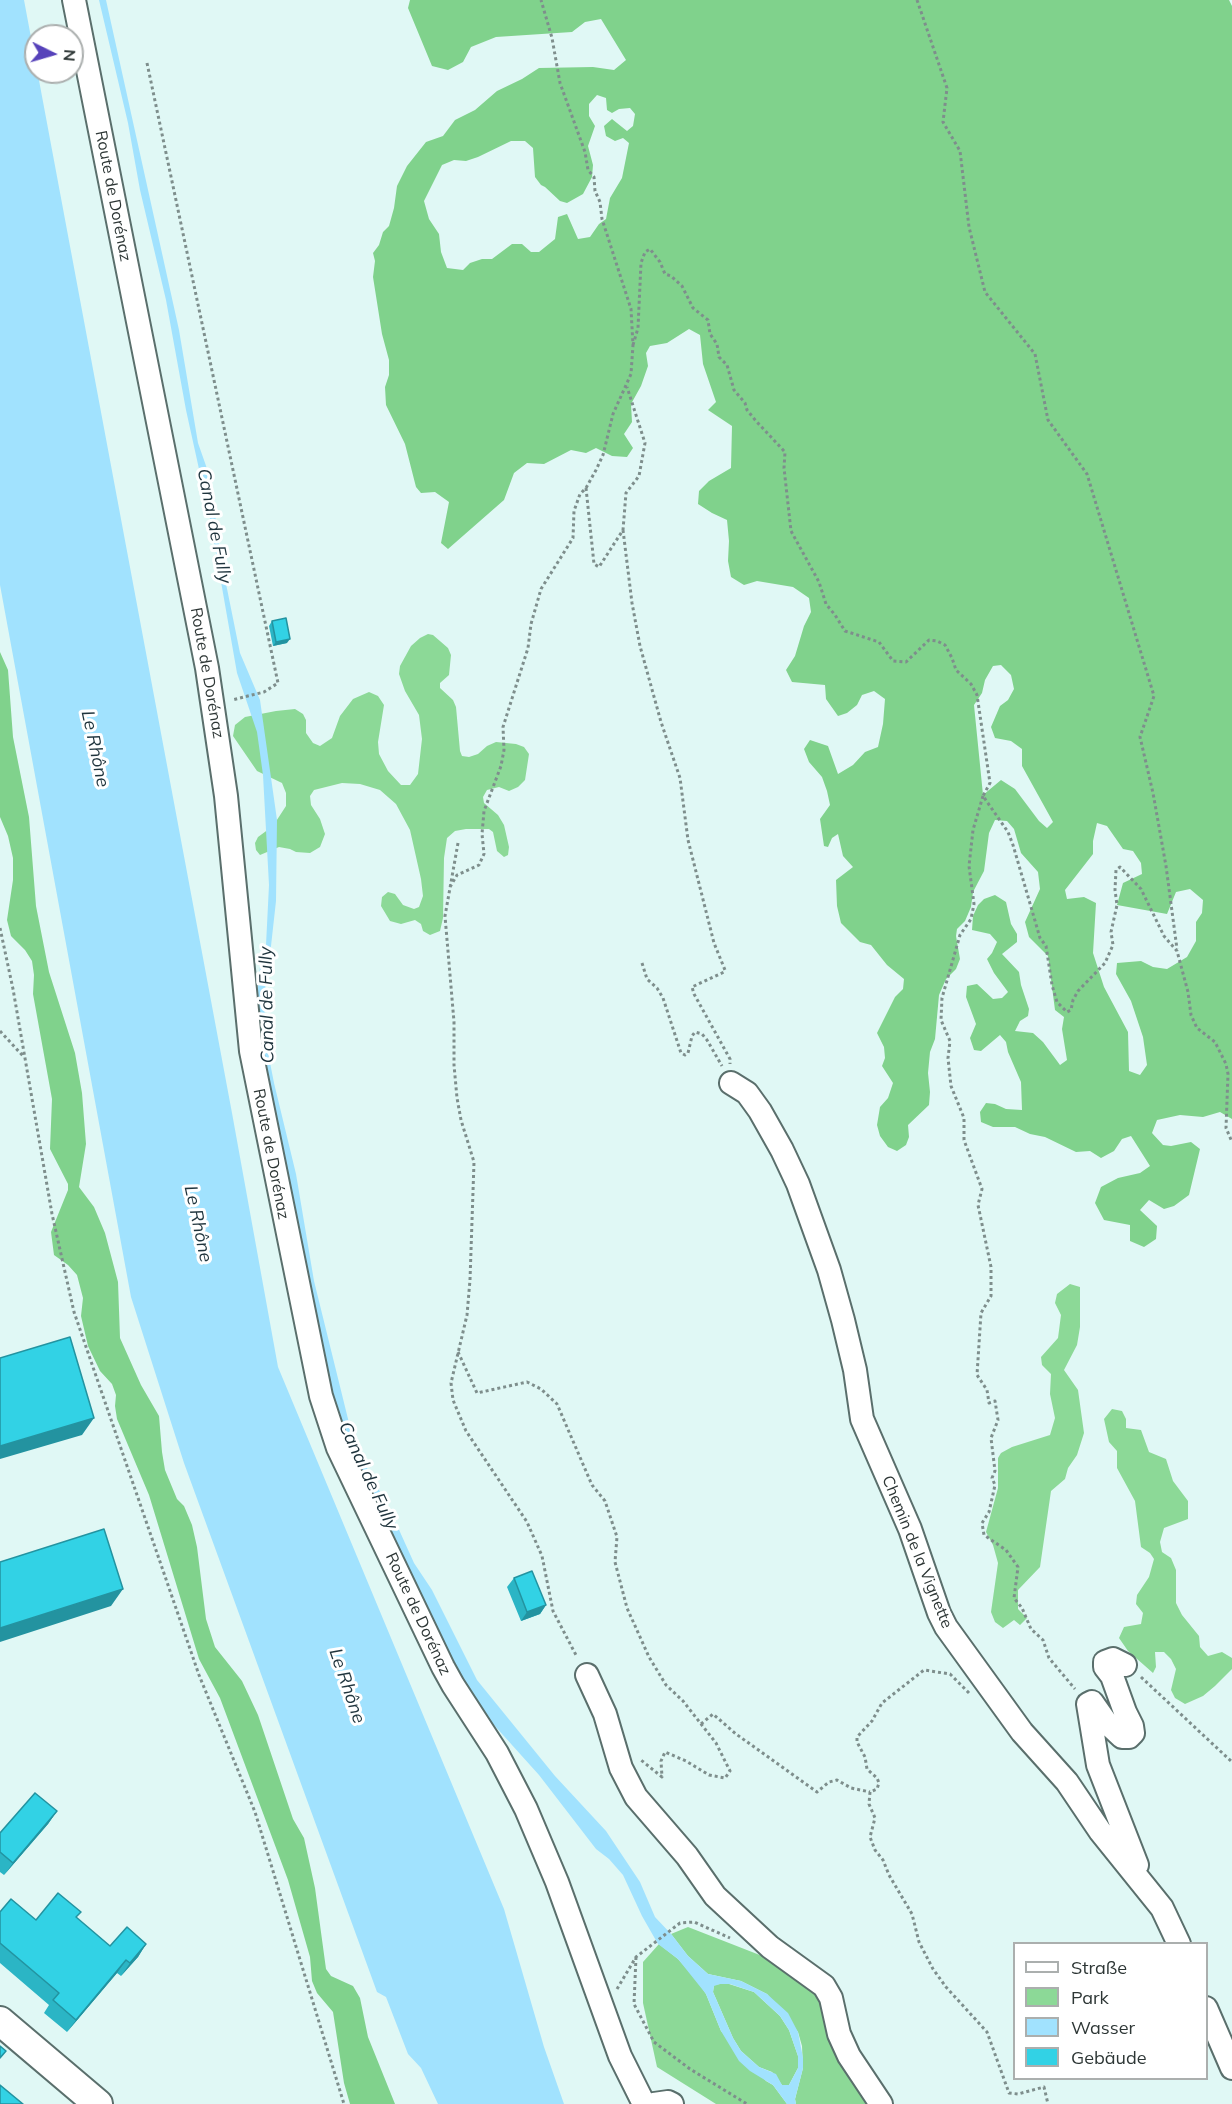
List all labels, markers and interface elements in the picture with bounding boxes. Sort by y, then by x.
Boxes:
north arrow [24,24,84,84]
text: N [59,48,80,62]
street label: Route de Dorénaz [91,129,135,263]
water label: Canal de Fully [192,467,236,585]
street label: Route de Dorénaz [186,606,228,740]
water label: Le Rhône [76,709,114,789]
water label: Canal de Fully [255,946,279,1064]
street label: Route de Dorénaz [249,1087,293,1221]
water label: Le Rhône [179,1184,217,1264]
water label: Canal de Fully [334,1418,402,1534]
street label: Chemin de la Vignette [878,1473,956,1631]
street label: Route de Dorénaz [381,1550,455,1678]
water label: Le Rhône [324,1646,370,1726]
legend [1013,1942,1208,2080]
text: Straße [1071,1956,1127,1979]
text: Park [1071,1986,1109,2009]
text: Wasser [1071,2016,1135,2039]
text: Gebäude [1071,2046,1147,2069]

